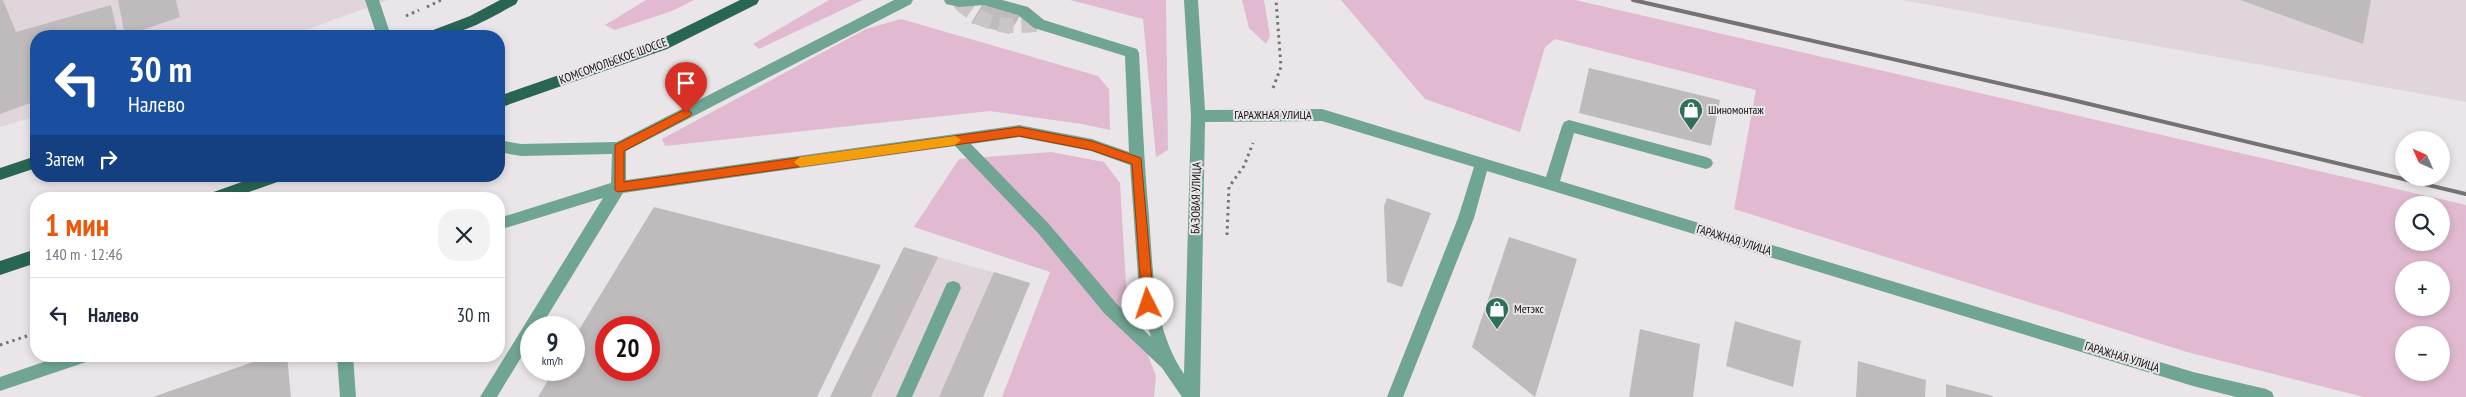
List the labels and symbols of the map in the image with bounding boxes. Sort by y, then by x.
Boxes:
street label: КОМСОМОЛЬСКОЕ ШОССЕ [557,34,669,87]
pin [665,62,707,113]
shop icon: Шиномонтаж [1678,97,1704,131]
place label: Шиномонтаж [1708,102,1764,117]
street label: ГАРАЖНАЯ УЛИЦА [1234,107,1312,122]
north arrow [2395,131,2450,186]
street label: БАЗОВАЯ УЛИЦА [1187,162,1204,234]
street label: ГАРАЖНАЯ УЛИЦА [1695,221,1774,258]
position arrow [1121,277,1173,329]
shop icon: Метэкс [1484,296,1510,330]
place label: Метэкс [1514,301,1544,316]
speed limit sign: 20 [595,316,660,381]
street label: ГАРАЖНАЯ УЛИЦА [2083,338,2162,375]

